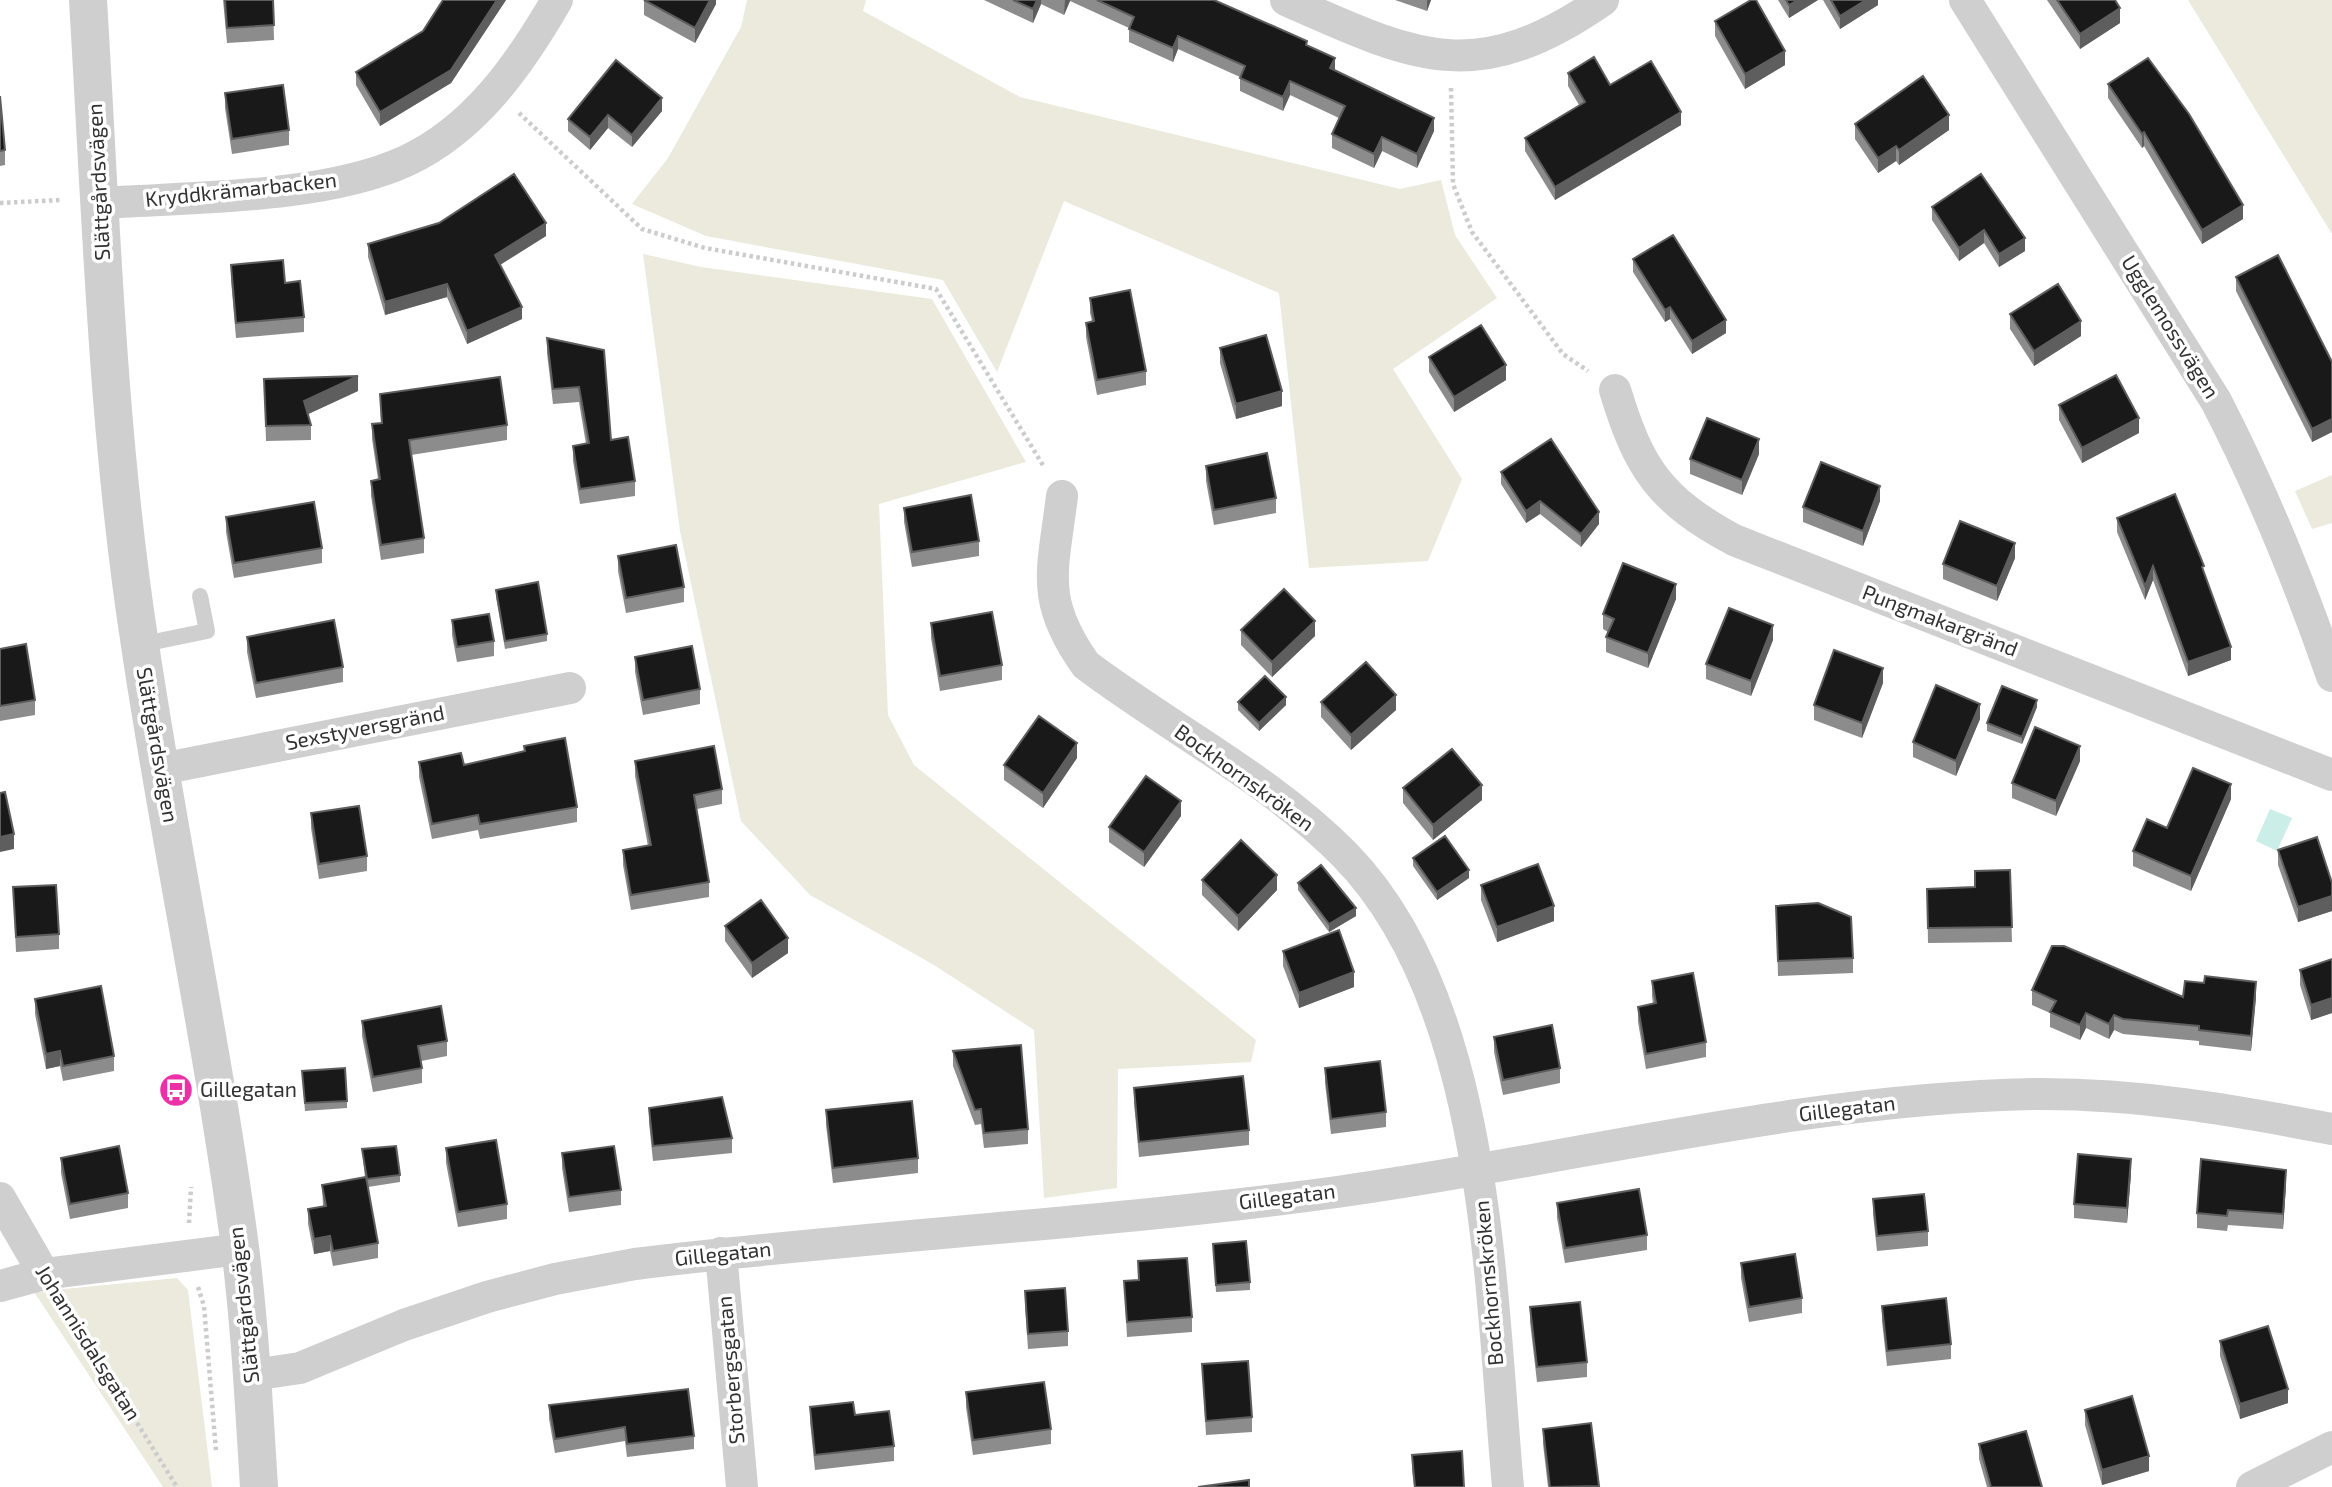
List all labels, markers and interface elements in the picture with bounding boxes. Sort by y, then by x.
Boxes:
street label: Slättgårdsvägen [81,103,114,261]
street label: Kryddkrämarbacken [144,166,338,211]
street label: Ugglemossvägen [2117,250,2225,402]
street label: Pungmakargränd [1859,578,2022,661]
street label: Slättgårdsvägen [133,665,184,824]
street label: Sexstyversgränd [283,699,446,754]
street label: Bockhornskröken [1170,718,1319,836]
bus stop icon: Gillegatan [157,1071,195,1109]
place label: Gillegatan [200,1076,297,1101]
street label: Gillegatan [1797,1089,1896,1126]
street label: Gillegatan [1237,1177,1336,1214]
street label: Bockhornskröken [1468,1199,1507,1367]
street label: Slättgårdsvägen [222,1226,263,1385]
street label: Gillegatan [673,1235,772,1270]
street label: Johannisdalsgatan [31,1260,147,1424]
street label: Storbergsgatan [711,1295,748,1445]

